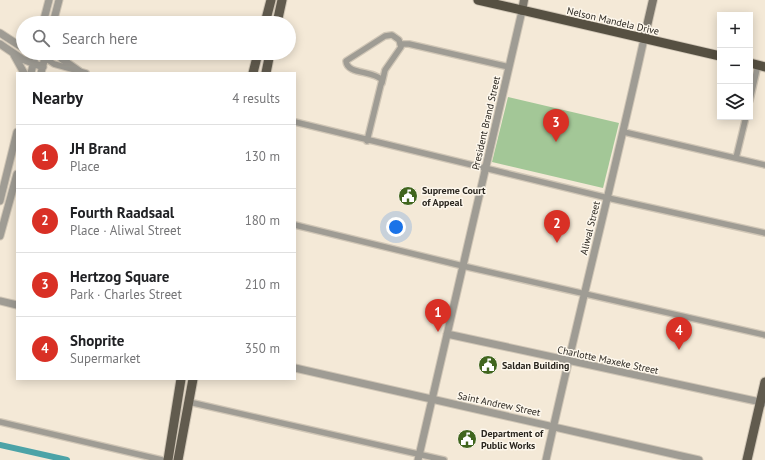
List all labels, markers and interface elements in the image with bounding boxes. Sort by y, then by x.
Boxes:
street label: Nelson Mandela Drive [566,4,660,38]
map controls [717,12,753,120]
button: + [717,12,753,48]
search box [16,16,296,60]
icon: search [30,27,52,49]
text: Search here [62,29,138,48]
button: − [717,48,753,84]
street label: President Brand Street [469,74,503,171]
button: layers [717,84,753,120]
text: Nearby [32,87,83,109]
text: 4 results [232,90,280,107]
pin: 3 [543,109,569,142]
text: JH Brand [70,139,126,158]
text: 1 [41,148,49,165]
text: 130 m [245,148,280,165]
text: Place [70,158,100,175]
place label: Supreme Court of Appeal [422,184,486,209]
public building icon: Supreme Court of Appeal [397,185,419,207]
street label: Aliwal Street [577,199,603,256]
text: Fourth Raadsaal [70,203,174,222]
pin: 2 [544,210,570,243]
text: 2 [41,212,49,229]
text: 180 m [245,212,280,229]
your location [386,217,406,237]
text: Place · Aliwal Street [70,222,181,239]
text: Hertzog Square [70,267,169,286]
text: 3 [41,276,49,293]
text: 210 m [245,276,280,293]
text: Park · Charles Street [70,286,182,303]
pin: 1 [425,299,451,332]
pin: 4 [666,317,692,350]
text: Shoprite [70,331,124,350]
text: 4 [41,340,49,357]
text: 350 m [245,340,280,357]
street label: Charlotte Maxeke Street [556,343,660,377]
text: Supermarket [70,350,140,367]
public building icon: Saldan Building [477,354,499,376]
place label: Saldan Building [502,359,569,372]
street label: Saint Andrew Street [456,389,542,419]
place label: Department of Public Works [481,427,544,452]
public building icon: Department of Public Works [456,428,478,450]

